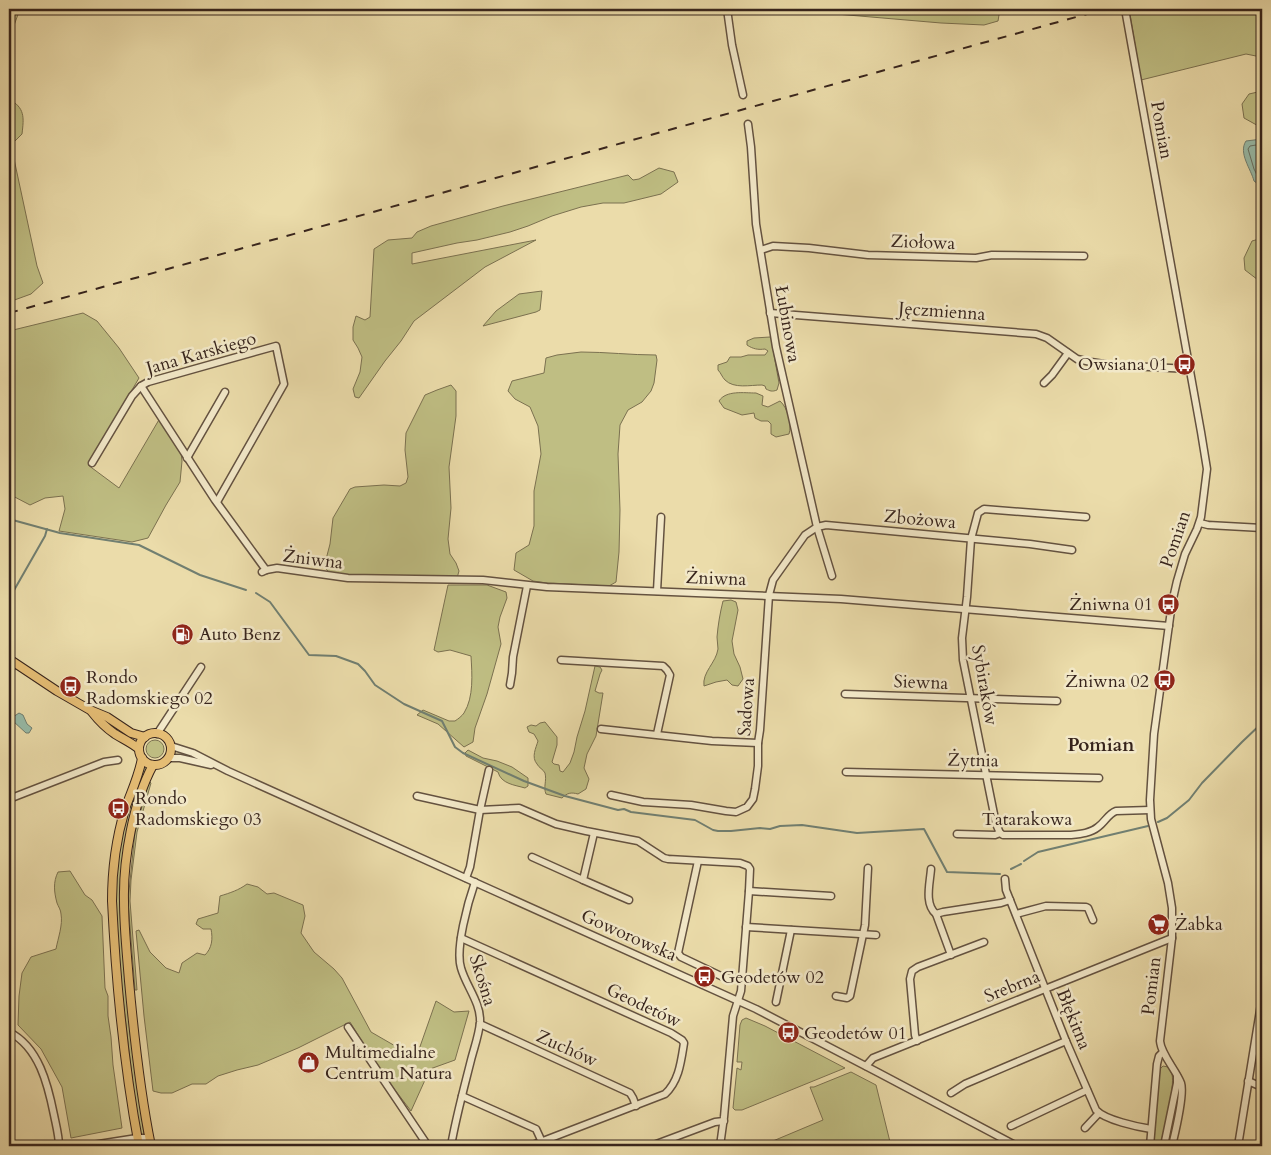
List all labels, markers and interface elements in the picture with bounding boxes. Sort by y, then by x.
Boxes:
street label: Pomian [1144,99,1179,162]
street label: Ziołowa [890,229,956,256]
street label: Łubinowa [768,284,807,365]
street label: Jęczmienna [895,296,987,327]
street label: Jana Karskiego [140,326,259,382]
place label: Owsiana 01 [1078,352,1168,377]
bus stop icon: Owsiana 01 [1172,352,1196,376]
street label: Zbożowa [883,504,957,535]
street label: Pomian [1154,507,1197,571]
street label: Żniwna [281,543,345,576]
street label: Żniwna [685,565,747,592]
place label: Żniwna 01 [1069,592,1153,617]
bus stop icon: Żniwna 01 [1157,592,1181,616]
fuel station icon: Auto Benz [171,622,195,646]
place label: Auto Benz [199,622,281,647]
street label: Sybiraków [965,643,1004,728]
place label: Rondo Radomskiego 02 [86,665,213,711]
street label: Siewna [893,669,949,696]
place label: Żniwna 02 [1065,669,1149,694]
bus stop icon: Żniwna 02 [1153,669,1177,693]
bus stop icon: Rondo Radomskiego 02 [58,675,82,699]
street label: Sadowa [732,677,761,737]
district label: Pomian [1068,732,1135,758]
street label: Żytnia [947,748,999,773]
place label: Rondo Radomskiego 03 [135,786,262,832]
bus stop icon: Rondo Radomskiego 03 [107,796,131,820]
street label: Tatarakowa [982,807,1072,832]
street label: Goworowska [577,903,681,968]
supermarket icon: Żabka [1147,912,1171,936]
place label: Żabka [1175,912,1223,937]
street label: Skośna [463,951,502,1009]
street label: Pomian [1136,955,1168,1017]
street label: Srebrna [981,964,1044,1009]
bus stop icon: Geodetów 02 [693,965,717,989]
place label: Geodetów 02 [721,965,824,990]
street label: Geodetów [602,977,686,1034]
street label: Błękitna [1050,985,1097,1054]
bus stop icon: Geodetów 01 [776,1021,800,1045]
place label: Geodetów 01 [804,1021,907,1046]
street label: Zuchów [532,1024,602,1073]
place label: Multimedialne Centrum Natura [325,1040,453,1086]
shop icon: Multimedialne Centrum Natura [297,1050,321,1074]

